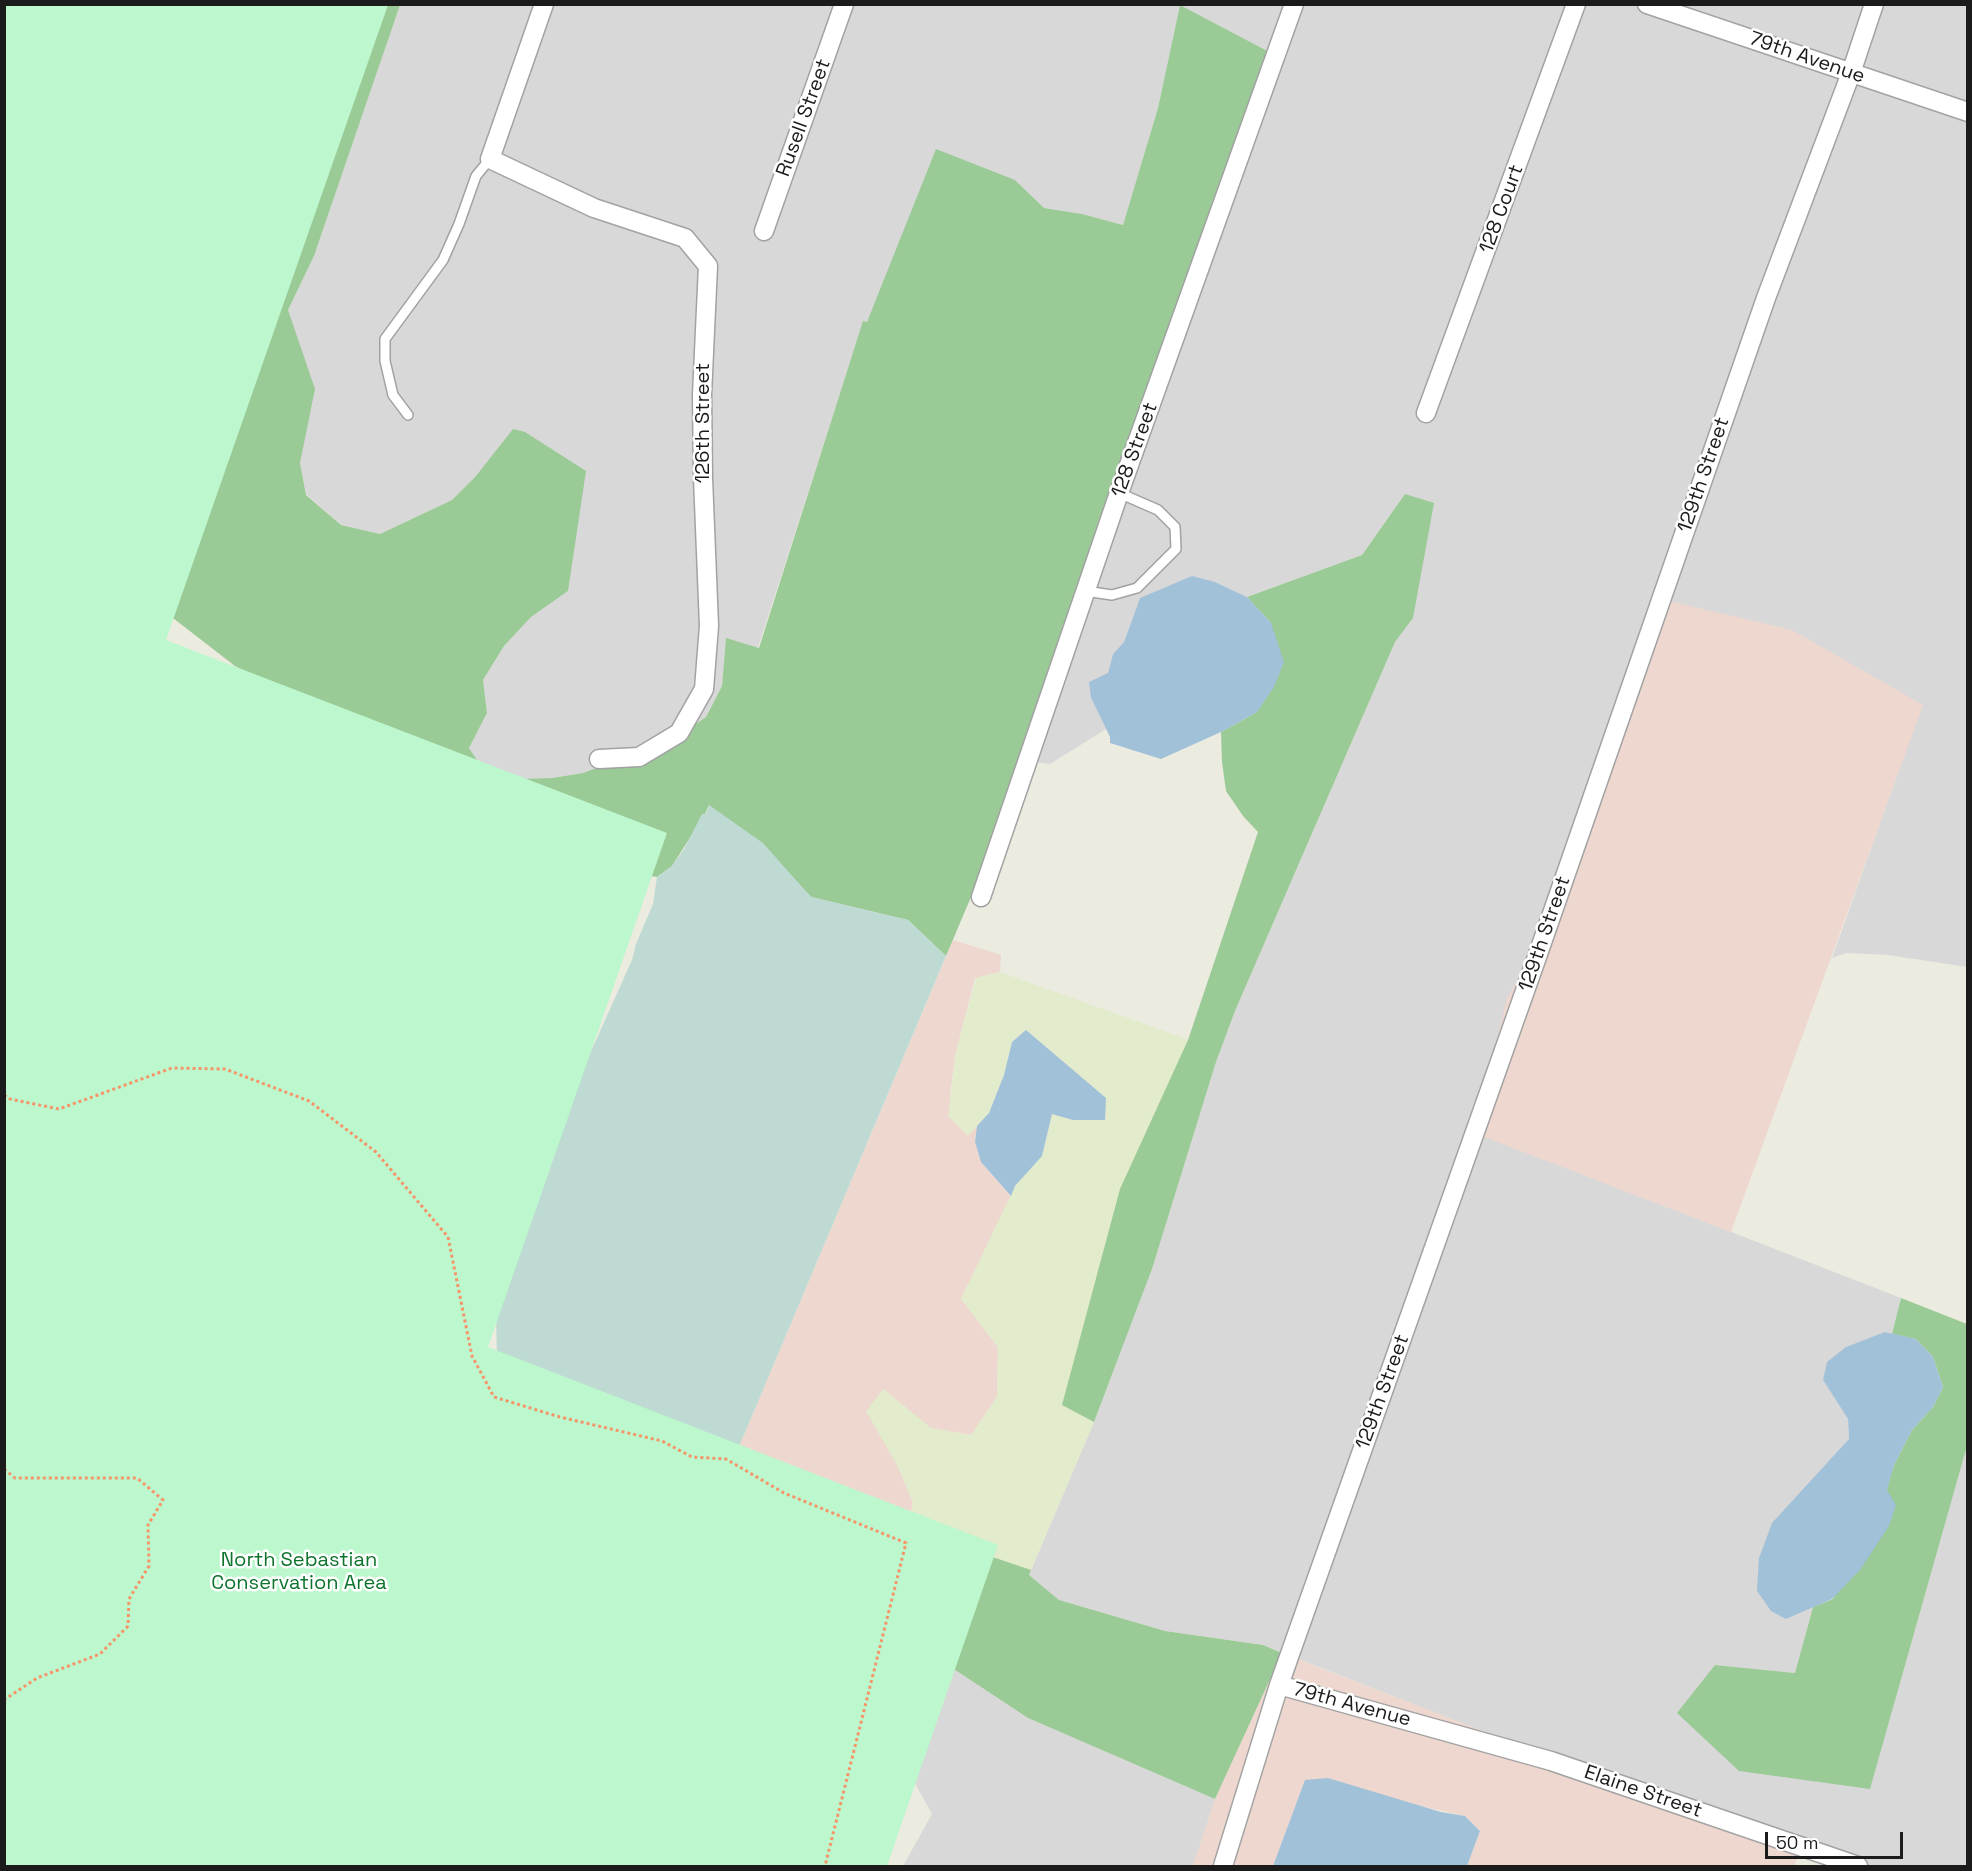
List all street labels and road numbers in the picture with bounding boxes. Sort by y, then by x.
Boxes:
street label: 79th Avenue [1746,27,1868,89]
street label: Rusell Street [772,56,836,180]
street label: 128 Court [1475,162,1529,256]
street label: 126th Street [692,363,716,483]
street label: 128 Street [1107,399,1163,501]
street label: 129th Street [1673,414,1735,536]
street label: 129th Street [1514,873,1576,995]
street label: 129th Street [1351,1331,1415,1453]
street label: 79th Avenue [1291,1678,1413,1732]
street label: Elaine Street [1581,1761,1705,1823]

